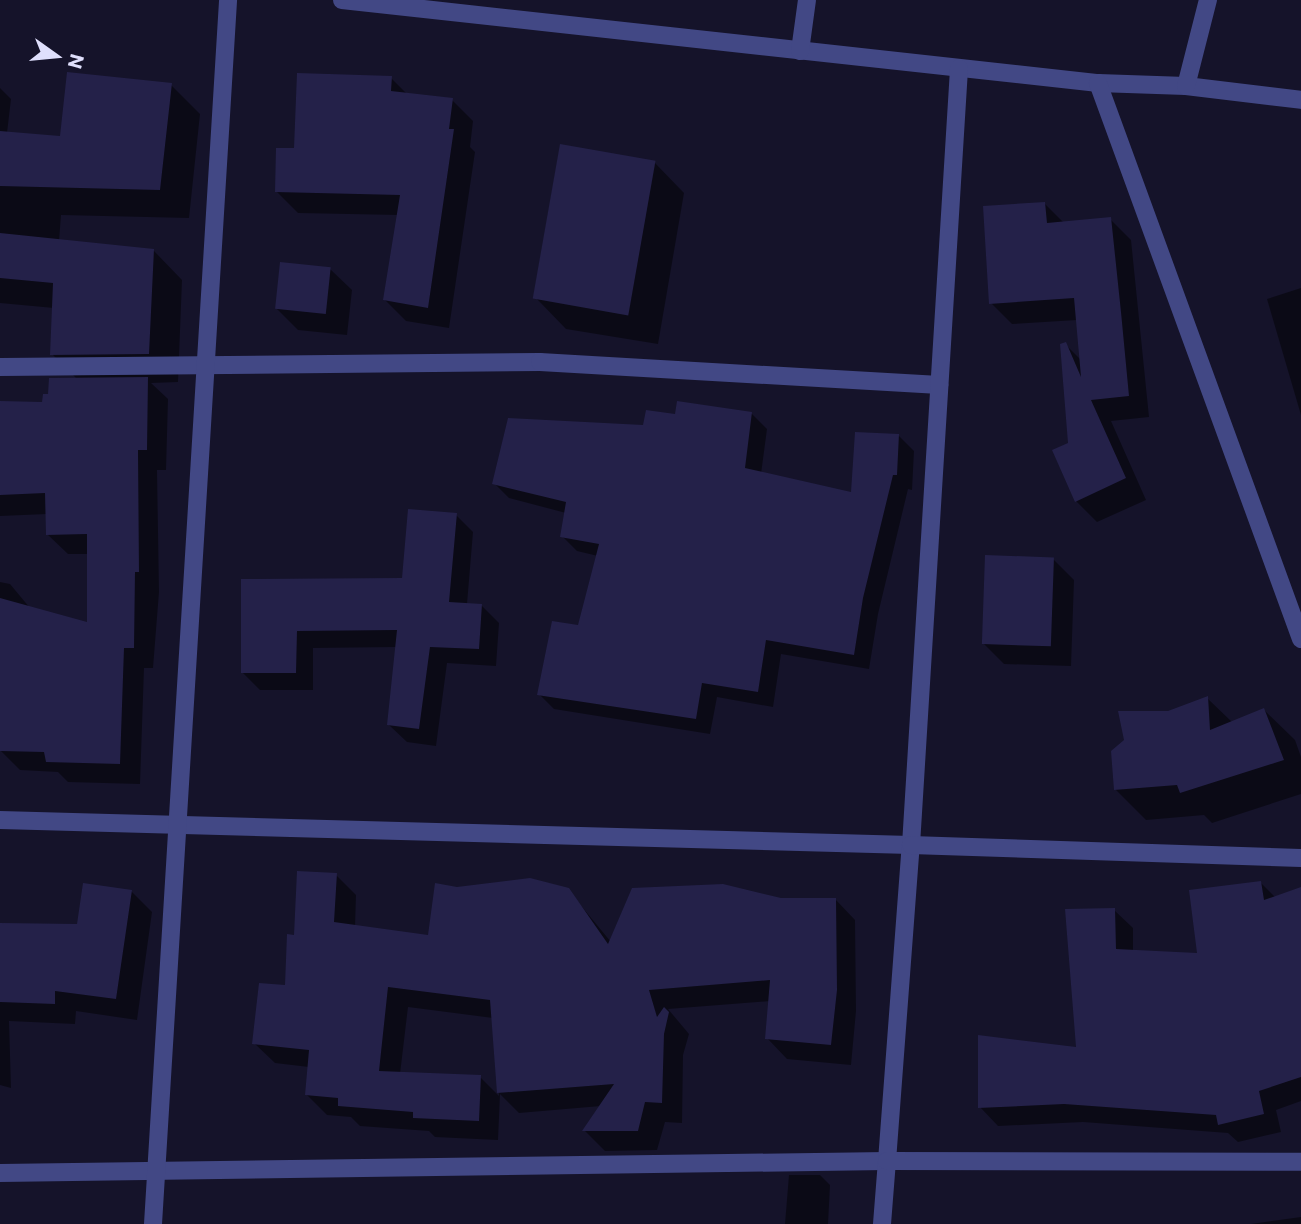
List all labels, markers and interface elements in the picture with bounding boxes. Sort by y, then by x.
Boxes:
north arrow [21,21,91,91]
text: N [64,52,90,71]

